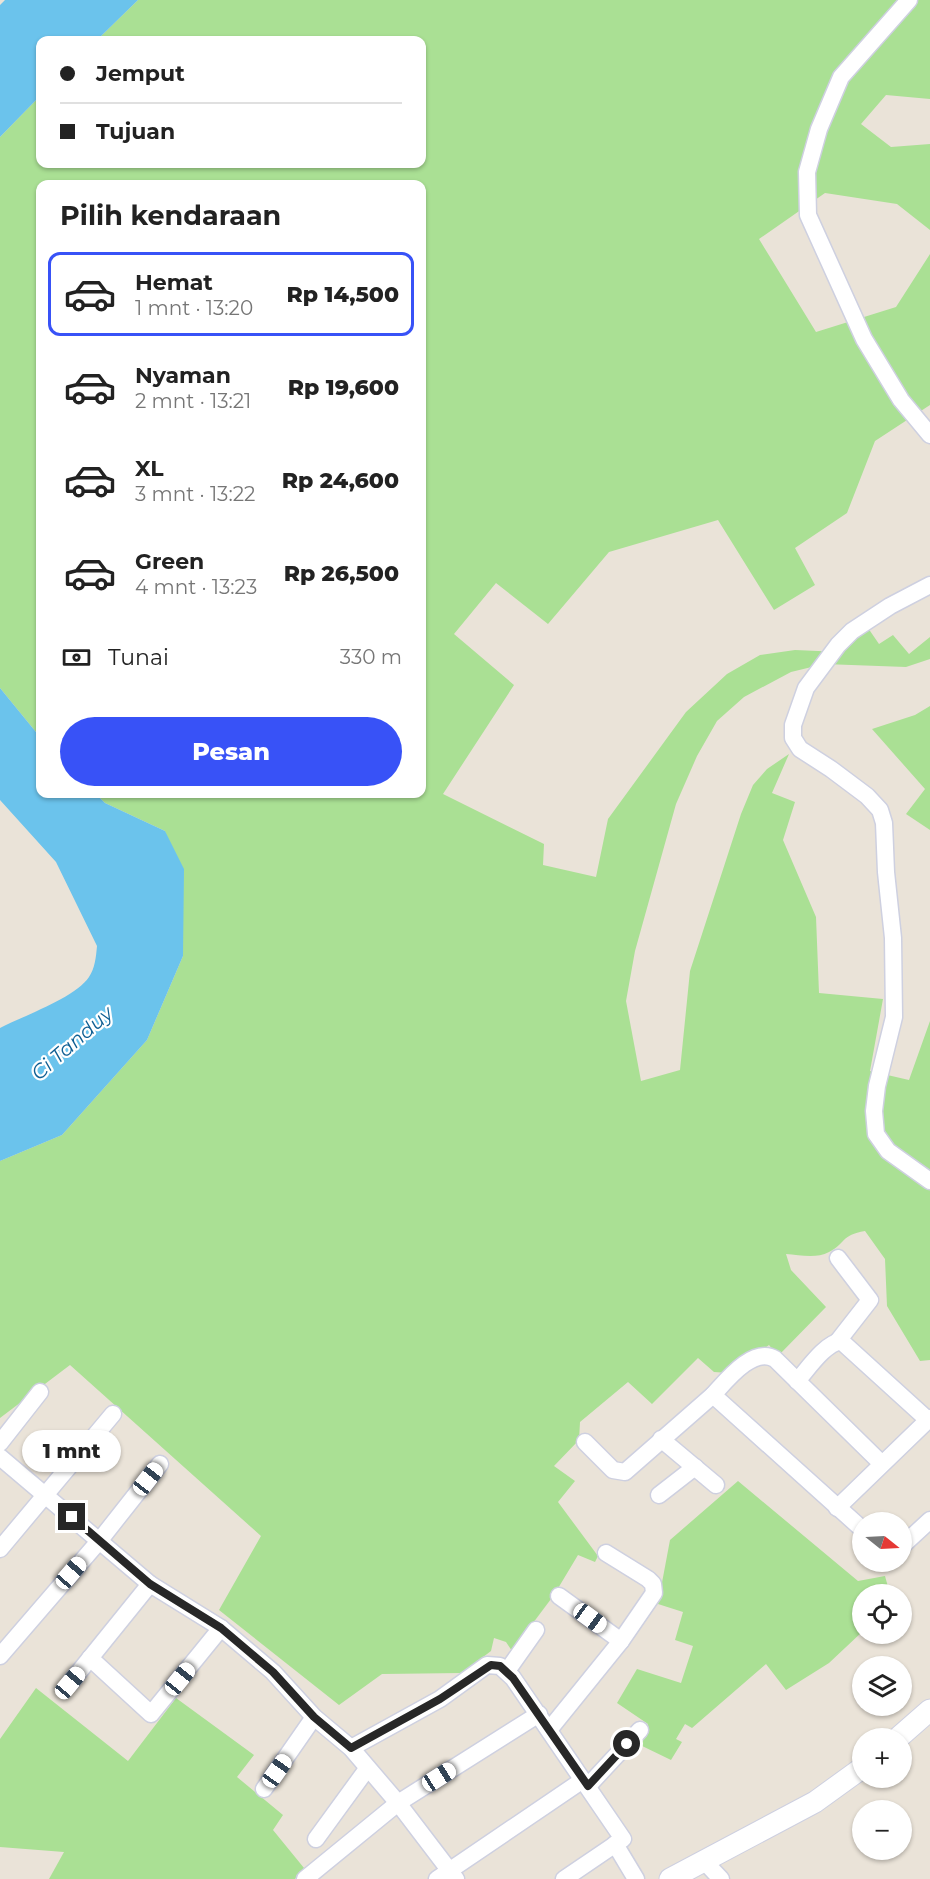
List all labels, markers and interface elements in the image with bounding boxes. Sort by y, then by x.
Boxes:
text: Jemput [96,60,185,87]
text: Tujuan [96,118,175,145]
text: Pilih kendaraan [60,199,281,232]
icon: car [63,267,117,321]
text: Hemat [135,269,213,296]
text: Rp 14,500 [287,281,399,308]
text: 1 mnt · 13:20 [135,296,253,320]
icon: car [63,360,117,414]
text: Nyaman [135,362,231,389]
text: Rp 19,600 [288,374,399,401]
text: 2 mnt · 13:21 [135,389,251,413]
icon: car [63,453,117,507]
text: XL [135,455,164,482]
text: Rp 24,600 [282,467,399,494]
text: 3 mnt · 13:22 [135,482,255,506]
icon: car [63,546,117,600]
text: Green [135,548,204,575]
text: Rp 26,500 [284,560,399,587]
text: 4 mnt · 13:23 [135,575,257,599]
icon: cash [60,641,93,674]
text: Tunai [108,644,169,671]
text: 330 m [340,645,402,669]
button: Pesan [60,717,402,786]
water label: Ci Tanduy [26,1000,119,1085]
callout: 1 mnt [22,1430,122,1472]
text: 1 mnt [43,1439,100,1463]
car [130,1459,166,1499]
route end [58,1503,85,1530]
north arrow [852,1512,912,1572]
map controls [852,1512,912,1860]
car [52,1554,90,1592]
button: locate [852,1584,912,1644]
car [570,1600,610,1636]
button: layers [852,1656,912,1716]
car [162,1659,198,1699]
car [52,1663,88,1703]
button: + [852,1728,912,1788]
route start [613,1730,640,1757]
car [259,1751,295,1791]
car [419,1760,459,1794]
button: − [852,1800,912,1860]

